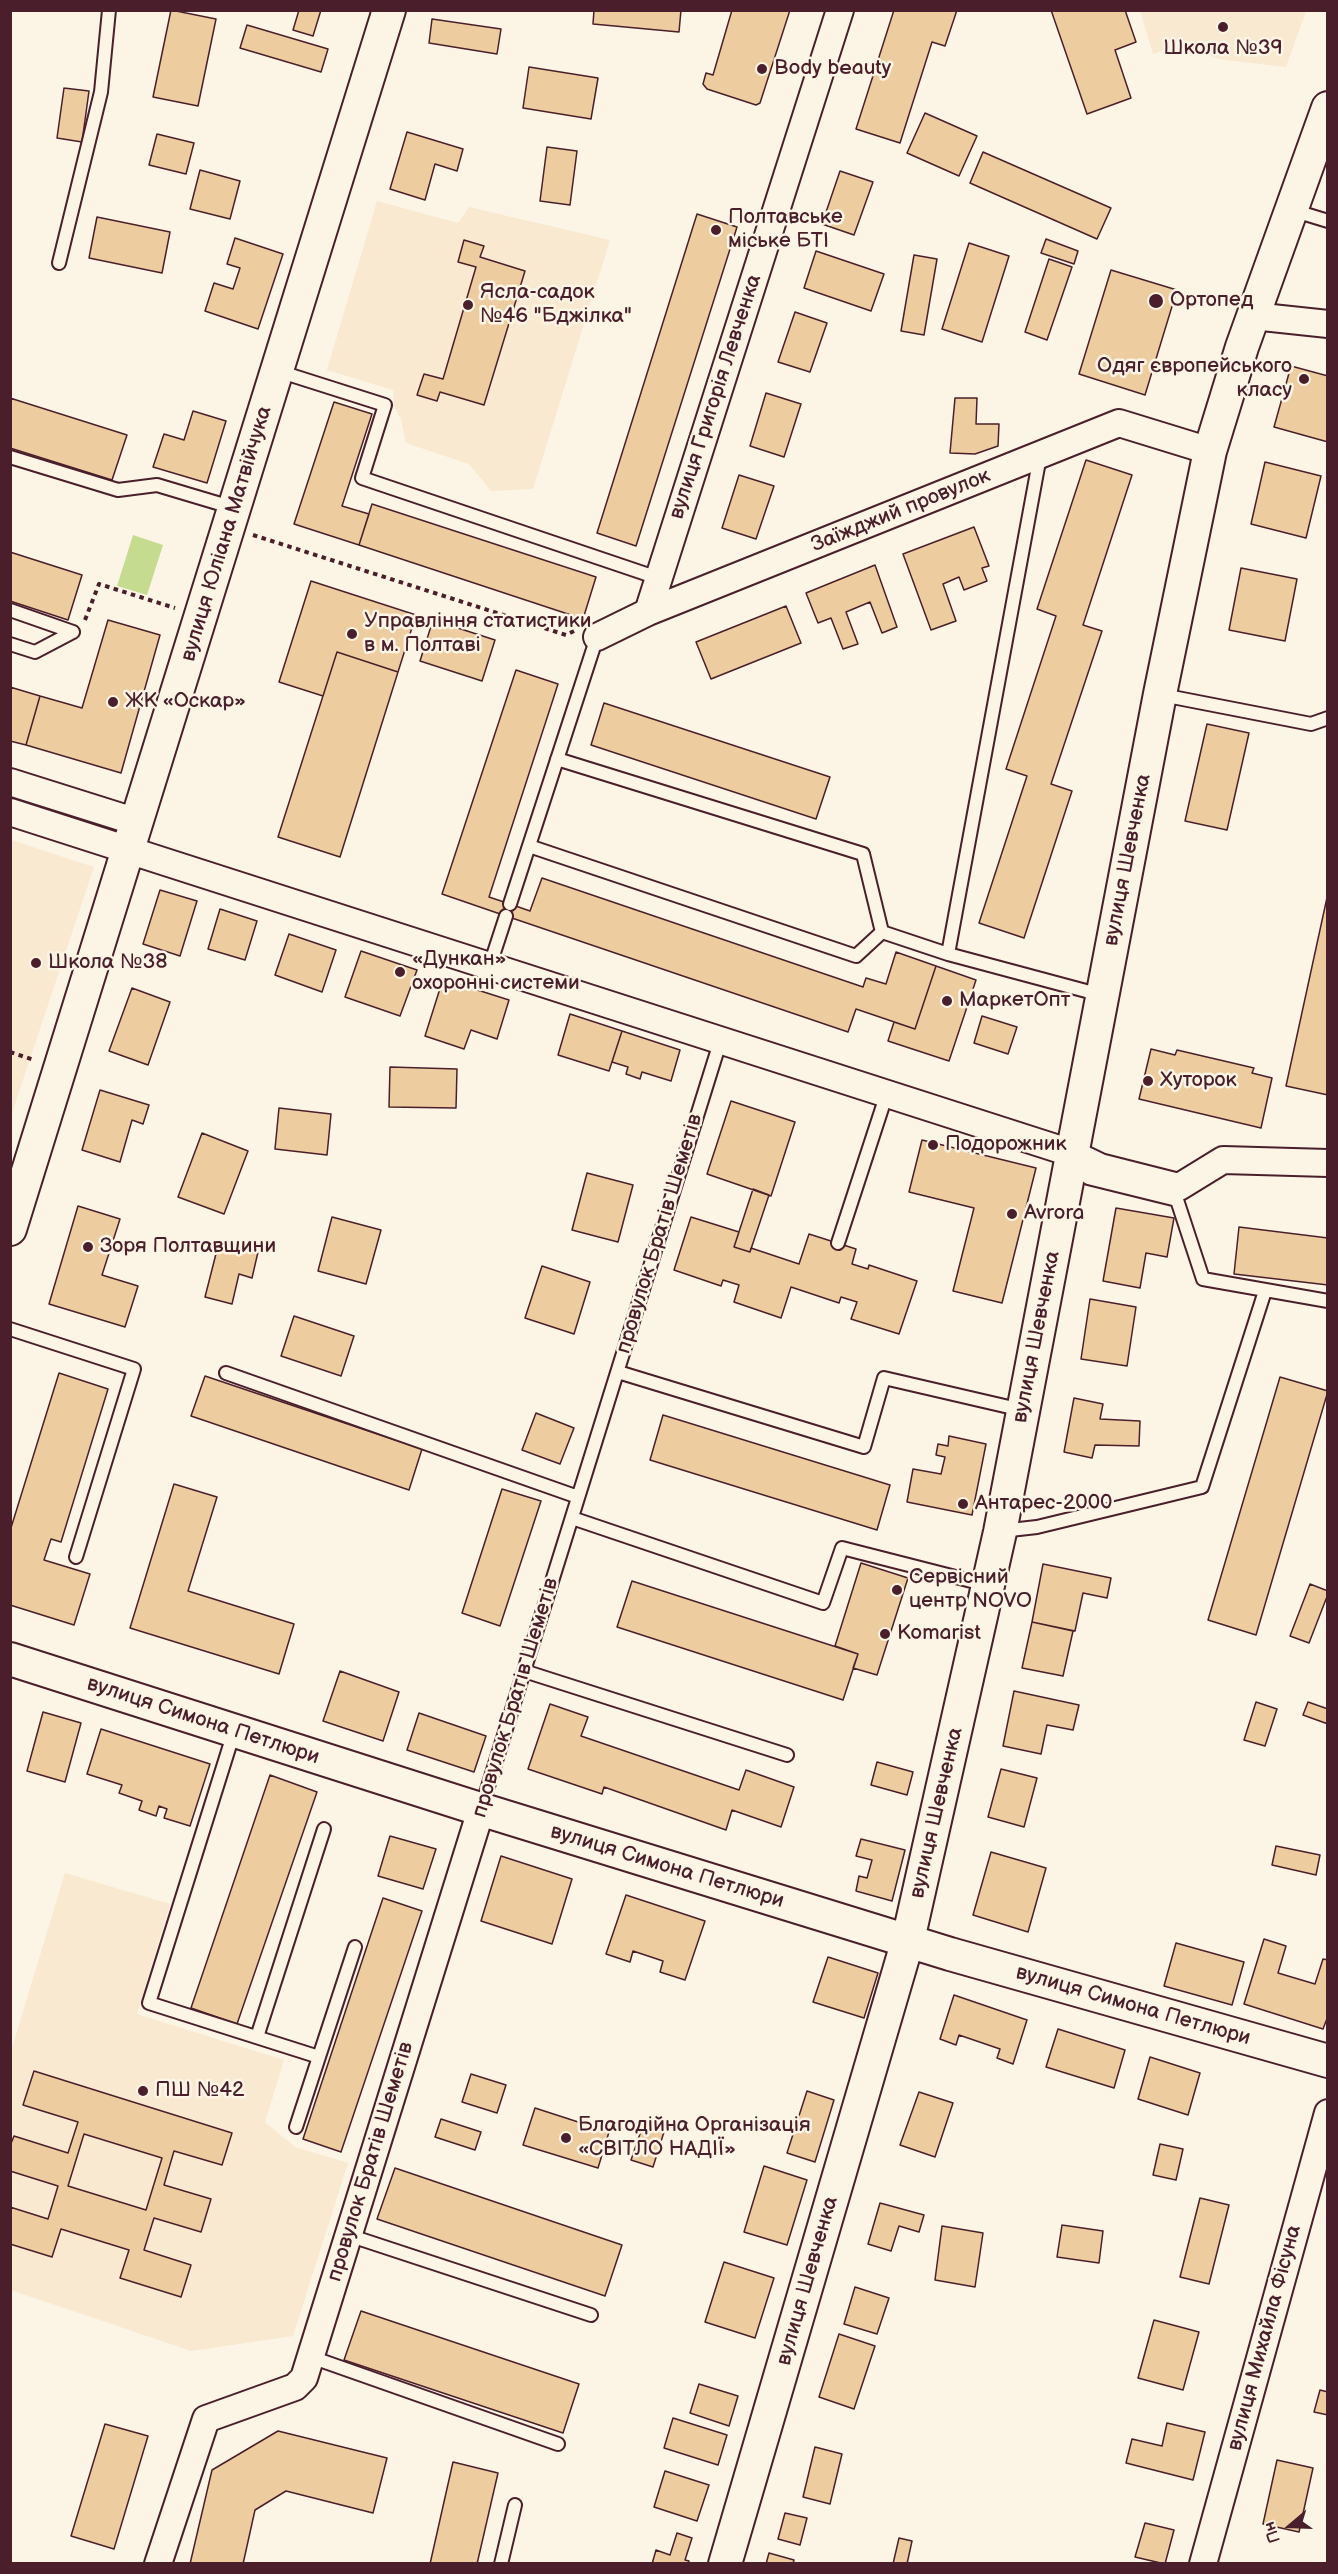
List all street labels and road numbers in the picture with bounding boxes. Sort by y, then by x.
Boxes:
street label: вулиця Григорія Левченка [664,271,768,523]
street label: вулиця Юліана Матвійчука [176,403,278,665]
street label: Заїжджий провулок [808,464,994,558]
street label: вулиця Шевченка [1099,772,1157,948]
street label: провулок Братів Шеметів [612,1111,708,1357]
street label: вулиця Шевченка [1008,1249,1066,1425]
street label: провулок Братів Шеметів [468,1575,564,1821]
street label: вулиця Симона Петлюри [84,1671,322,1771]
street label: вулиця Шевченка [905,1725,969,1901]
street label: вулиця Симона Петлюри [547,1819,787,1915]
street label: вулиця Симона Петлюри [1013,1960,1253,2052]
street label: провулок Братів Шеметів [323,2039,419,2285]
street label: вулиця Шевченка [772,2194,844,2368]
street label: вулиця Михайла Фісуна [1223,2222,1307,2454]

